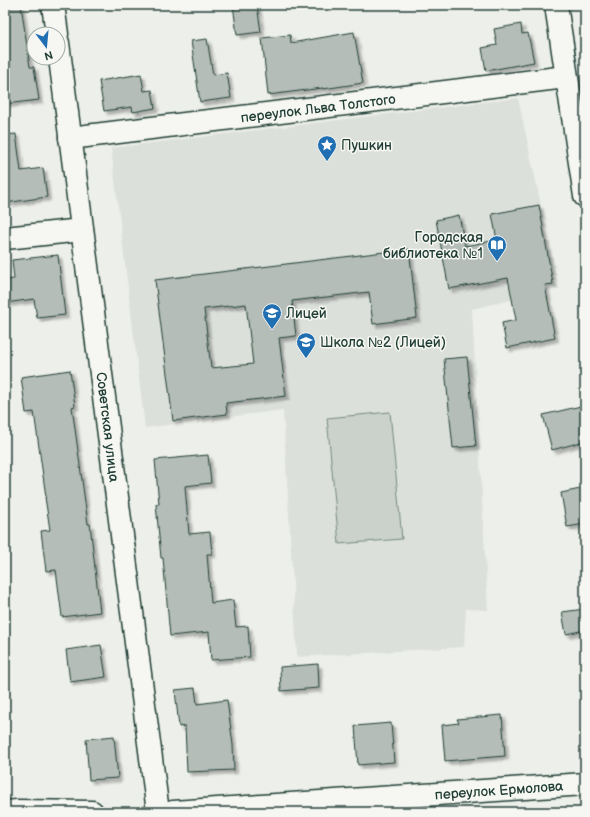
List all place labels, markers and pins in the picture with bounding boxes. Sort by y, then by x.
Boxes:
place icon: Пушкин [316,134,338,162]
place label: Пушкин [341,137,392,154]
place label: Городская библиотека №1 [383,229,483,262]
library icon: Городская библиотека №1 [486,234,508,262]
school or university icon: Лицей [261,302,283,330]
place label: Лицей [285,305,327,322]
school or university icon: Школа №2 (Лицей) [295,331,317,359]
place label: Школа №2 (Лицей) [320,334,446,351]

